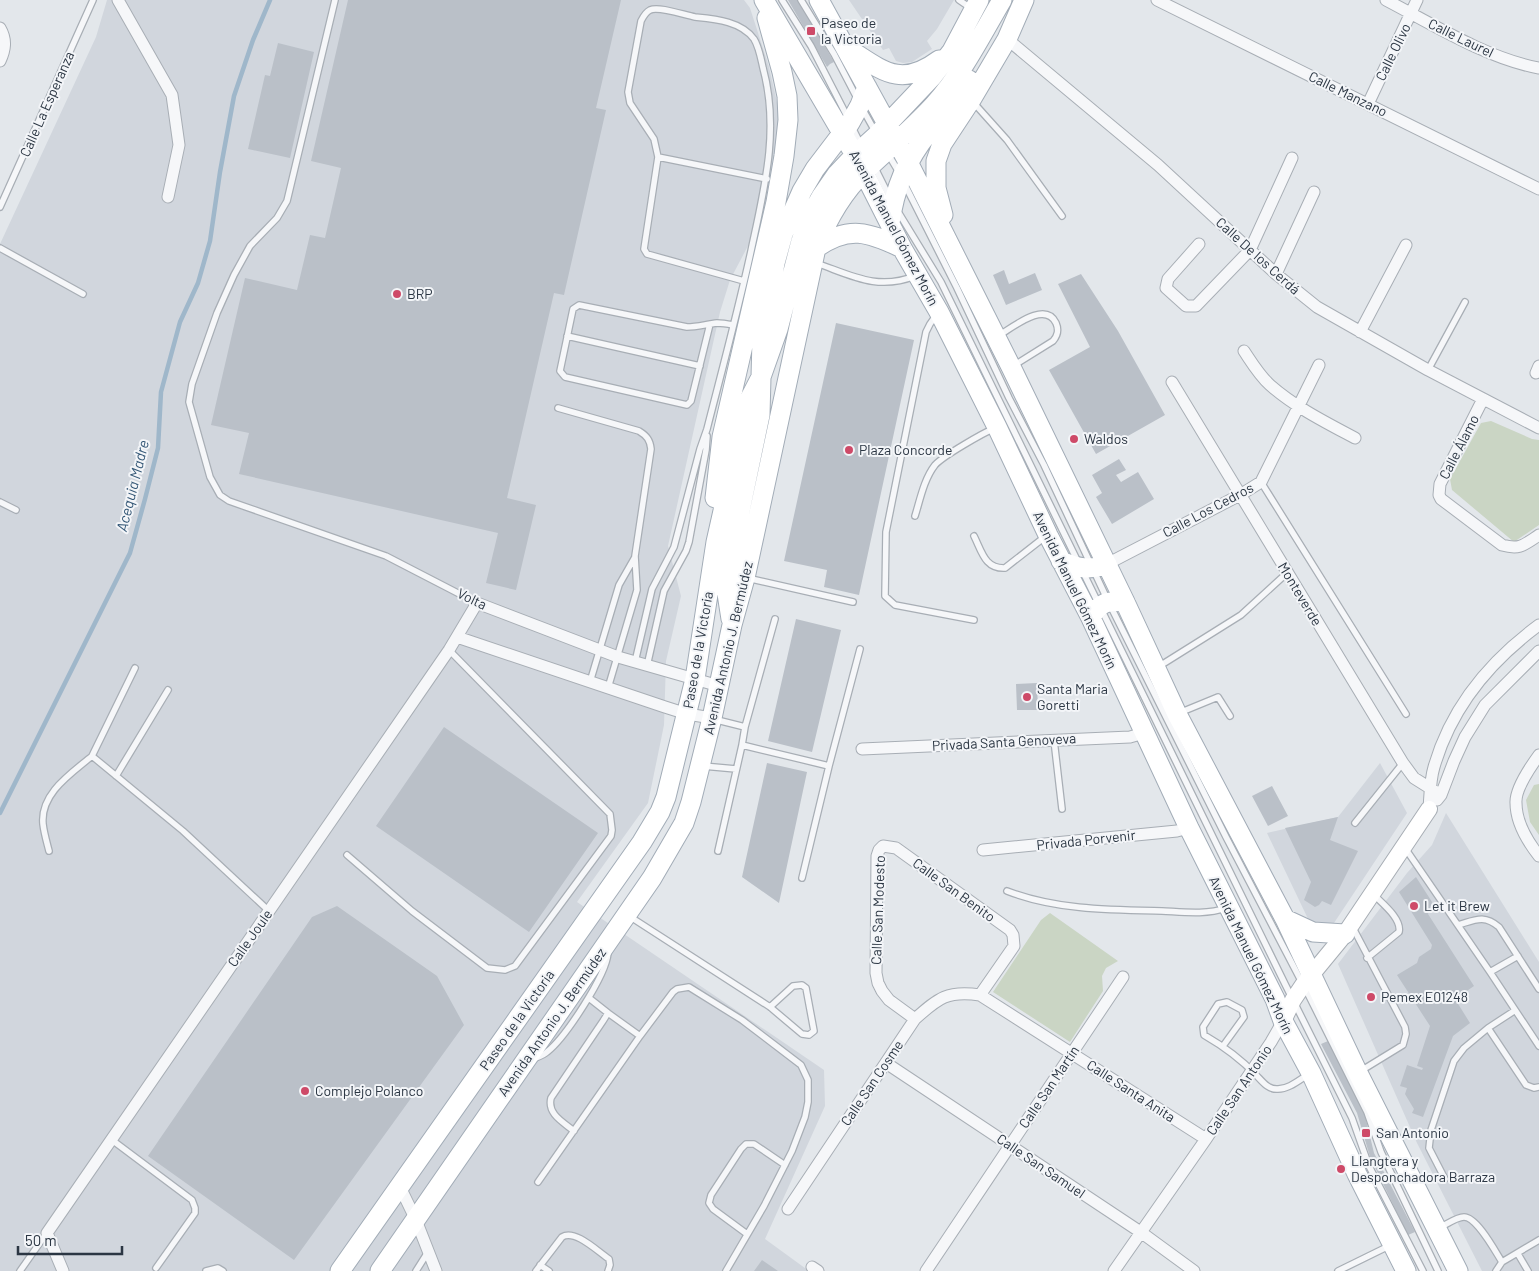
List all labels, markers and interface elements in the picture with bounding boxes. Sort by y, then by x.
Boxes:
place label: Paseo de la Victoria [821,14,882,47]
street label: Calle Laurel [1426,14,1497,61]
street label: Calle Olivo [1371,20,1414,83]
marker: Paseo de la Victoria [805,25,817,37]
street label: Calle La Esperanza [16,48,77,159]
street label: Calle Manzano [1306,67,1390,120]
street label: Avenida Manuel Gómez Morín [846,147,943,308]
street label: Calle De los Cerdá [1213,213,1304,298]
place label: BRP [407,285,433,302]
marker: BRP [391,288,403,300]
street label: Calle Álamo [1435,412,1482,482]
place label: Waldos [1084,430,1128,447]
marker: Waldos [1068,433,1080,445]
water label: Acequia Madre [112,438,152,533]
place label: Plaza Concorde [859,441,952,458]
marker: Plaza Concorde [843,444,855,456]
street label: Calle Los Cedros [1159,478,1256,541]
street label: Avenida Manuel Gómez Morín [1030,508,1121,672]
street label: Monteverde [1275,559,1326,629]
street label: Avenida Antonio J. Bermúdez [699,560,756,736]
street label: Volta [455,584,490,613]
street label: Paseo de la Victoria [679,590,716,710]
place label: Santa Maria Goretti [1037,680,1108,713]
marker: Santa Maria Goretti [1021,691,1033,703]
street label: Privada Santa Genoveva [931,729,1076,754]
street label: Privada Porvenir [1036,826,1136,853]
street label: Calle San Benito [910,854,999,925]
street label: Calle San Modesto [867,855,888,965]
street label: Avenida Manuel Gómez Morín [1206,873,1297,1037]
place label: Let it Brew [1424,897,1490,914]
marker: Let it Brew [1408,900,1420,912]
street label: Calle Joule [224,906,276,970]
street label: Avenida Antonio J. Bermúdez [494,944,609,1099]
street label: Paseo de la Victoria [476,966,558,1073]
place label: Pemex E01248 [1381,988,1468,1005]
marker: Pemex E01248 [1365,991,1377,1003]
street label: Calle San Cosme [837,1037,907,1129]
street label: Calle San Antonio [1202,1041,1275,1138]
street label: Calle San Martín [1015,1042,1082,1131]
street label: Calle Santa Anita [1084,1056,1179,1125]
place label: Complejo Polanco [315,1082,423,1099]
marker: Complejo Polanco [299,1085,311,1097]
place label: San Antonio [1376,1124,1449,1141]
marker: San Antonio [1360,1127,1372,1139]
street label: Calle San Samuel [994,1130,1089,1201]
place label: Llangtera y Desponchadora Barraza [1351,1152,1495,1185]
marker: Llangtera y Desponchadora Barraza [1335,1163,1347,1175]
scale bar [18,1224,121,1256]
text: 50 m [25,1231,57,1249]

